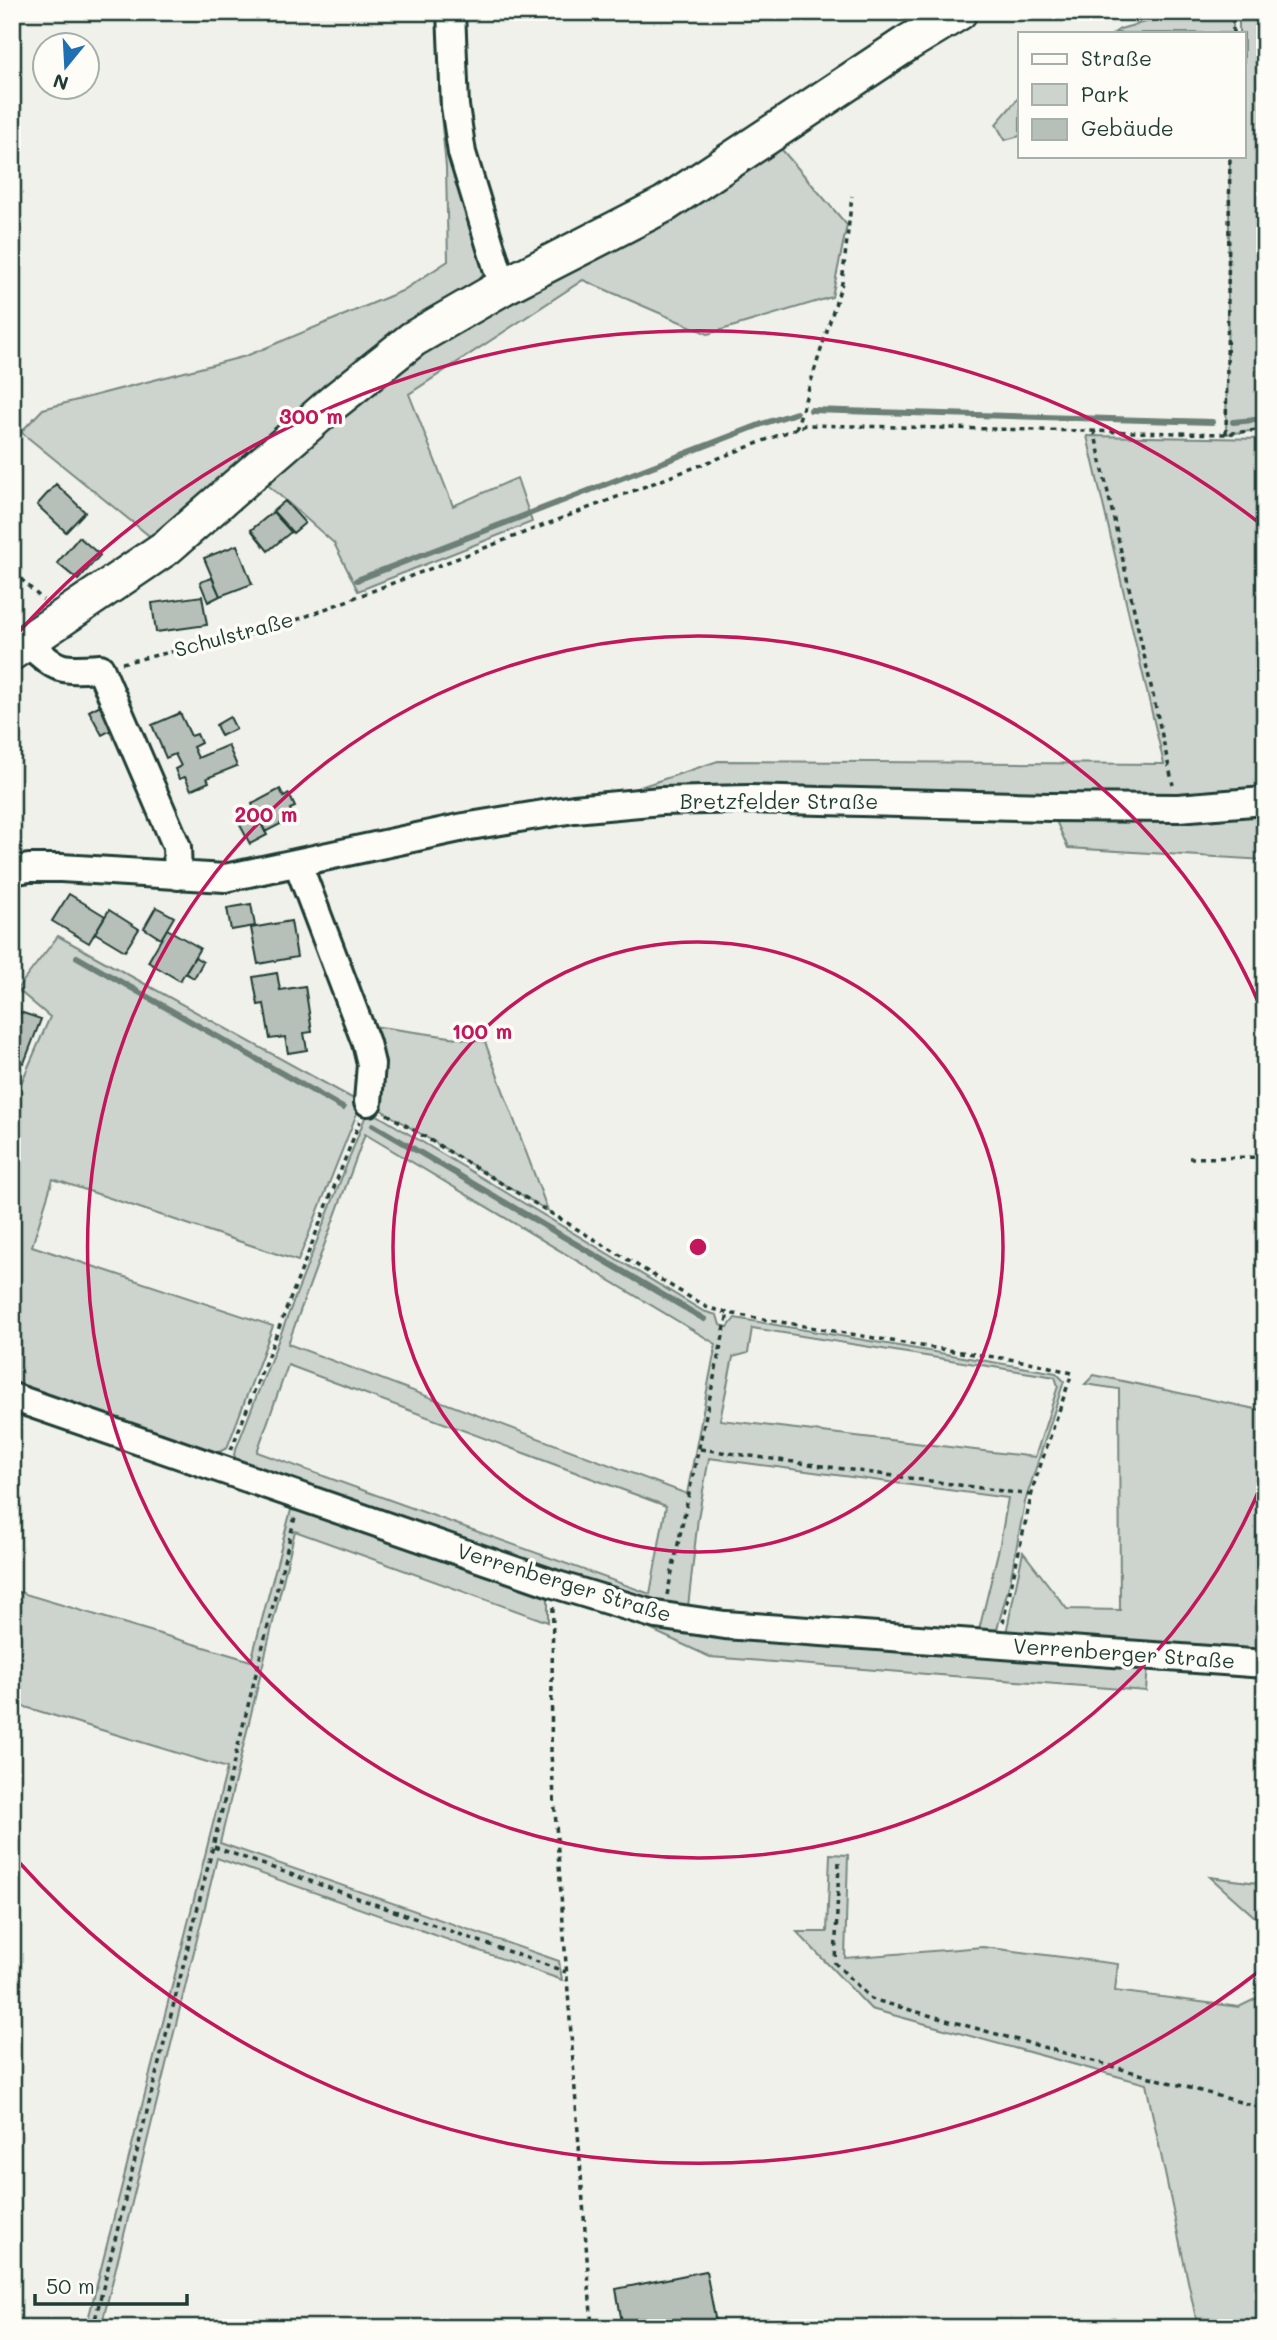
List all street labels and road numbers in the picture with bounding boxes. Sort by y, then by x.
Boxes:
street label: Schulstraße [171,605,296,662]
street label: Bretzfelder Straße [680,787,878,814]
street label: Verrenberger Straße [454,1536,675,1627]
street label: Verrenberger Straße [1012,1631,1236,1674]

